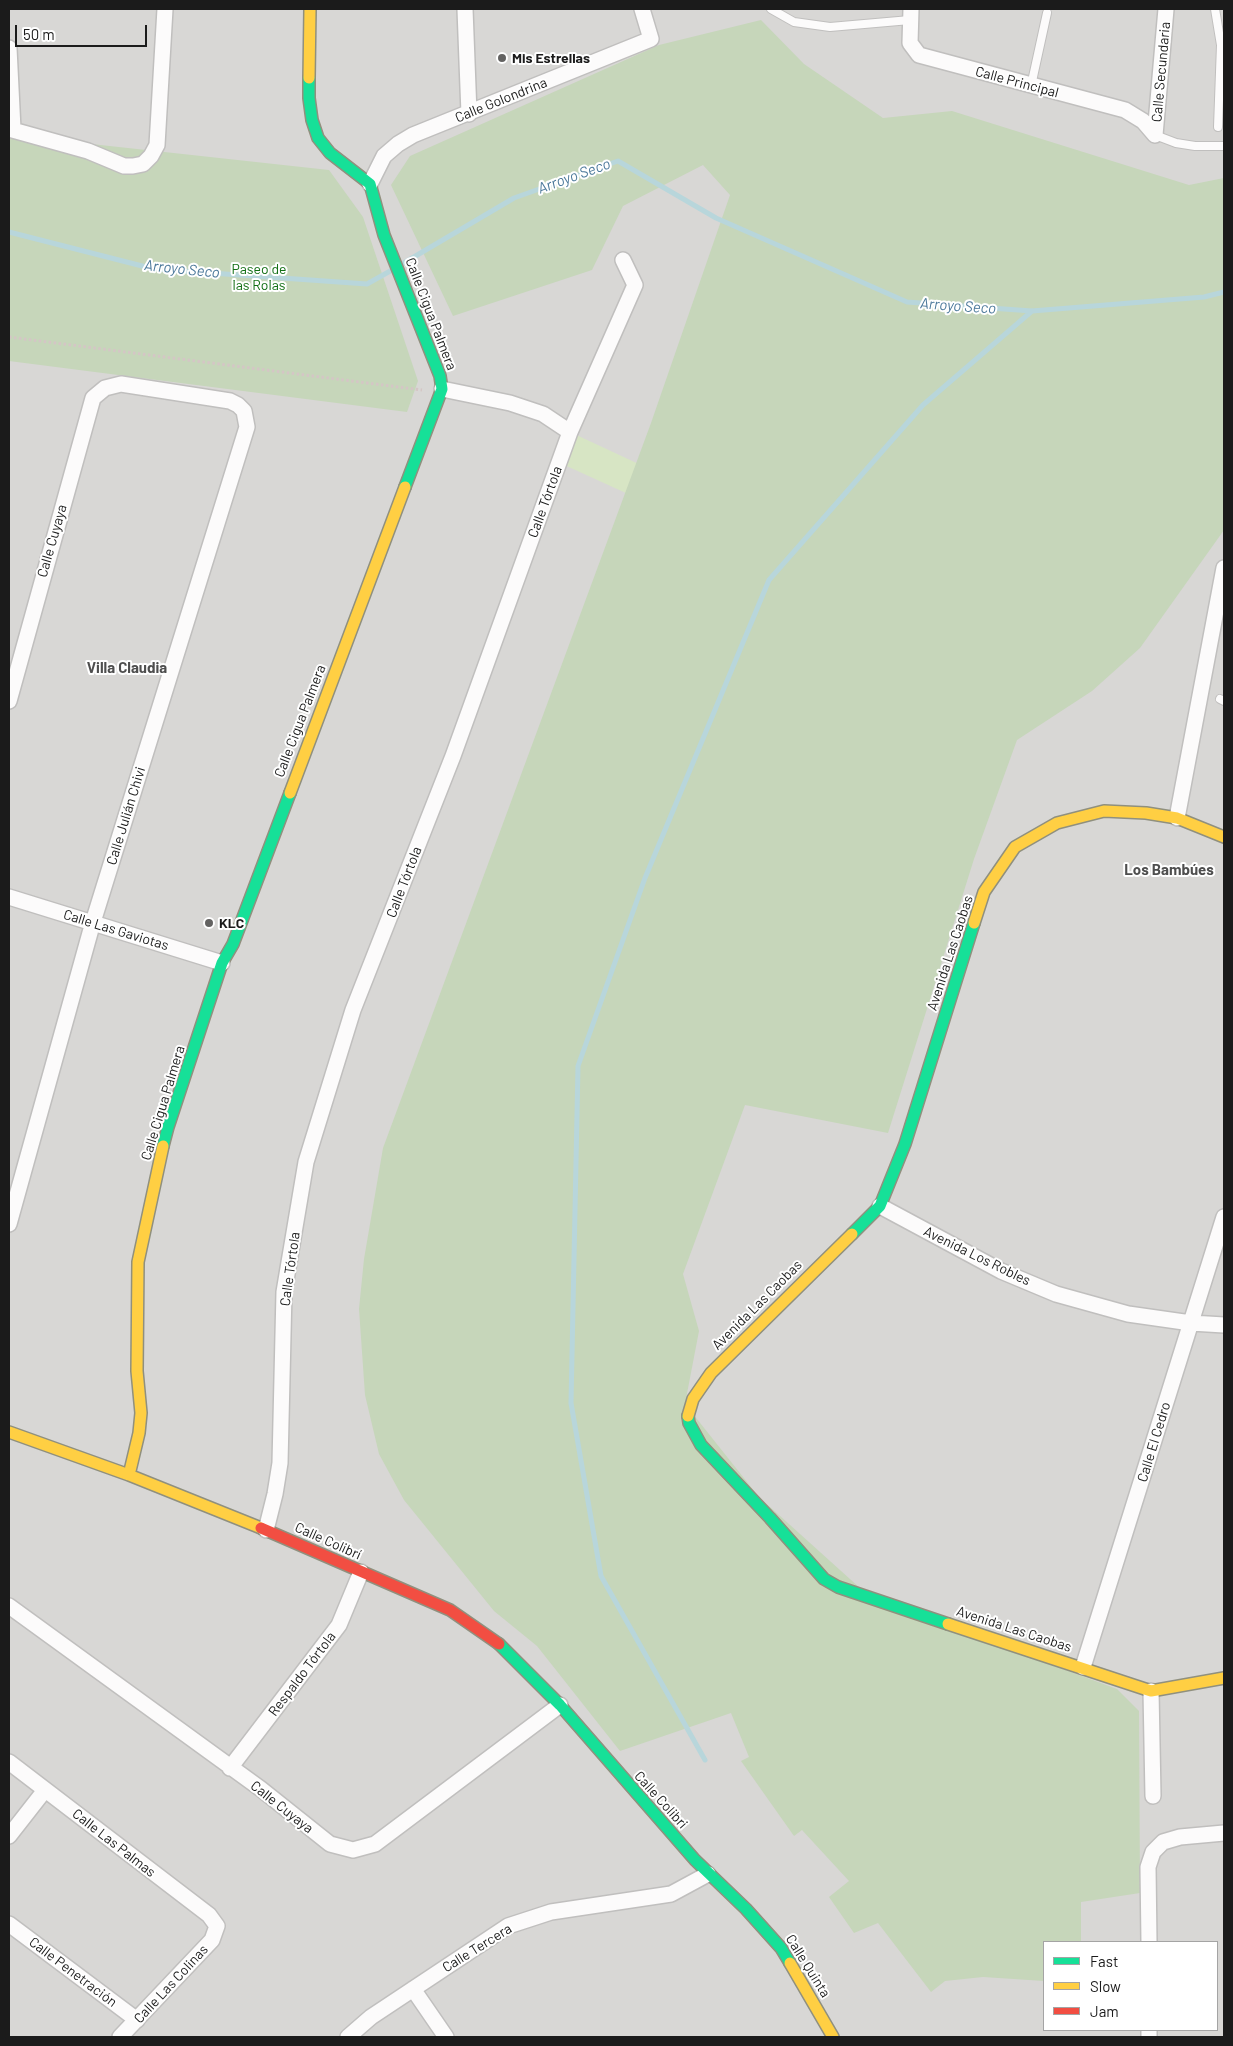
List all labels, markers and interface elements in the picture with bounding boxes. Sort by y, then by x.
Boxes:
scale bar [18,15,150,47]
street label: Calle Secundaria [1148,21,1174,123]
text: 50 m [23,25,55,43]
place label: Mis Estrellas [512,50,590,66]
marker: Mis Estrellas [496,52,508,64]
street label: Calle Principal [973,63,1061,101]
street label: Calle Golondrina [453,74,549,126]
water label: Arroyo Seco [535,155,613,197]
street label: Calle Cigua Palmera [402,255,460,373]
water label: Arroyo Seco [143,256,221,282]
park label: Paseo de las Rolas [231,261,287,294]
water label: Arroyo Seco [919,294,997,318]
street label: Calle Tórtola [524,464,566,540]
street label: Calle Cuyaya [34,503,70,579]
district label: Villa Claudia [87,659,167,677]
street label: Calle Cigua Palmera [271,662,329,780]
street label: Calle Julián Chivi [103,765,149,867]
street label: Calle Tórtola [383,844,425,920]
district label: Los Bambúes [1124,861,1214,879]
street label: Avenida Las Caobas [923,893,977,1013]
street label: Calle Las Gaviotas [61,906,171,954]
place label: KLC [219,915,244,931]
marker: KLC [203,917,215,929]
street label: Calle Cigua Palmera [138,1044,188,1162]
street label: Avenida Los Robles [921,1223,1033,1289]
street label: Calle Tórtola [276,1231,304,1307]
street label: Avenida Las Caobas [709,1257,805,1353]
street label: Calle El Cedro [1134,1400,1174,1484]
street label: Calle Colibrí [292,1519,364,1563]
street label: Avenida Las Caobas [954,1602,1074,1656]
street label: Respaldo Tórtola [265,1628,339,1720]
street label: Calle Colibri [631,1768,691,1832]
street label: Calle Cuyaya [247,1777,317,1837]
street label: Calle Las Palmas [69,1805,159,1881]
street label: Calle Tercera [439,1920,515,1976]
street label: Calle Quinta [782,1931,834,2001]
street label: Calle Penetración [26,1933,120,2011]
street label: Calle Las Colinas [130,1941,212,2027]
legend [1043,1941,1218,2031]
text: Fast [1090,1952,1118,1970]
text: Slow [1090,1977,1121,1995]
text: Jam [1090,2002,1119,2020]

